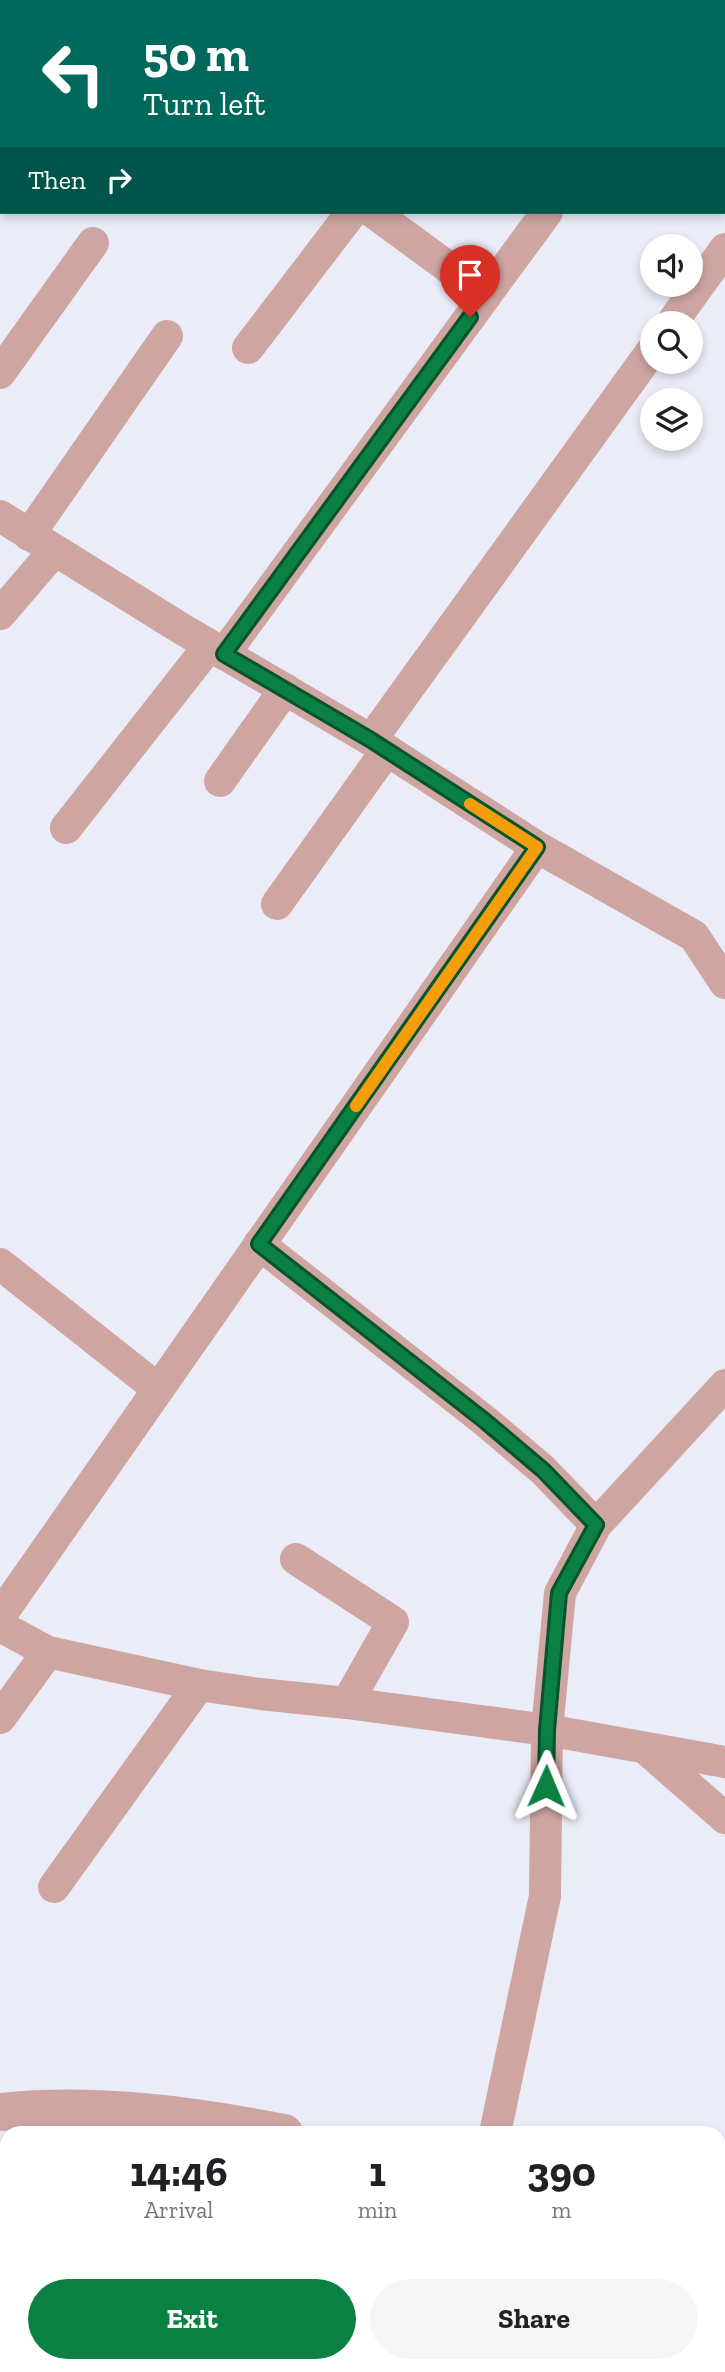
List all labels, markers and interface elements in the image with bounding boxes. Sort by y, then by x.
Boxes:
text: 50 m [143,25,249,84]
icon: left [28,28,119,119]
text: Turn left [143,85,265,123]
icon: right [100,161,138,199]
text: Then [28,164,86,196]
map controls [640,234,703,451]
button: sound [640,234,703,297]
pin [440,245,500,317]
icon: arrive [451,256,489,294]
button: search [640,311,703,374]
button: layers [640,388,703,451]
position arrow [509,1749,583,1823]
text: 14:46 [130,2146,228,2197]
text: 1 [369,2146,386,2197]
text: 390 [527,2146,596,2197]
text: Arrival [144,2196,213,2224]
text: min [358,2196,397,2224]
text: m [552,2196,571,2224]
button: Exit [28,2279,356,2359]
button: Share [370,2279,698,2359]

